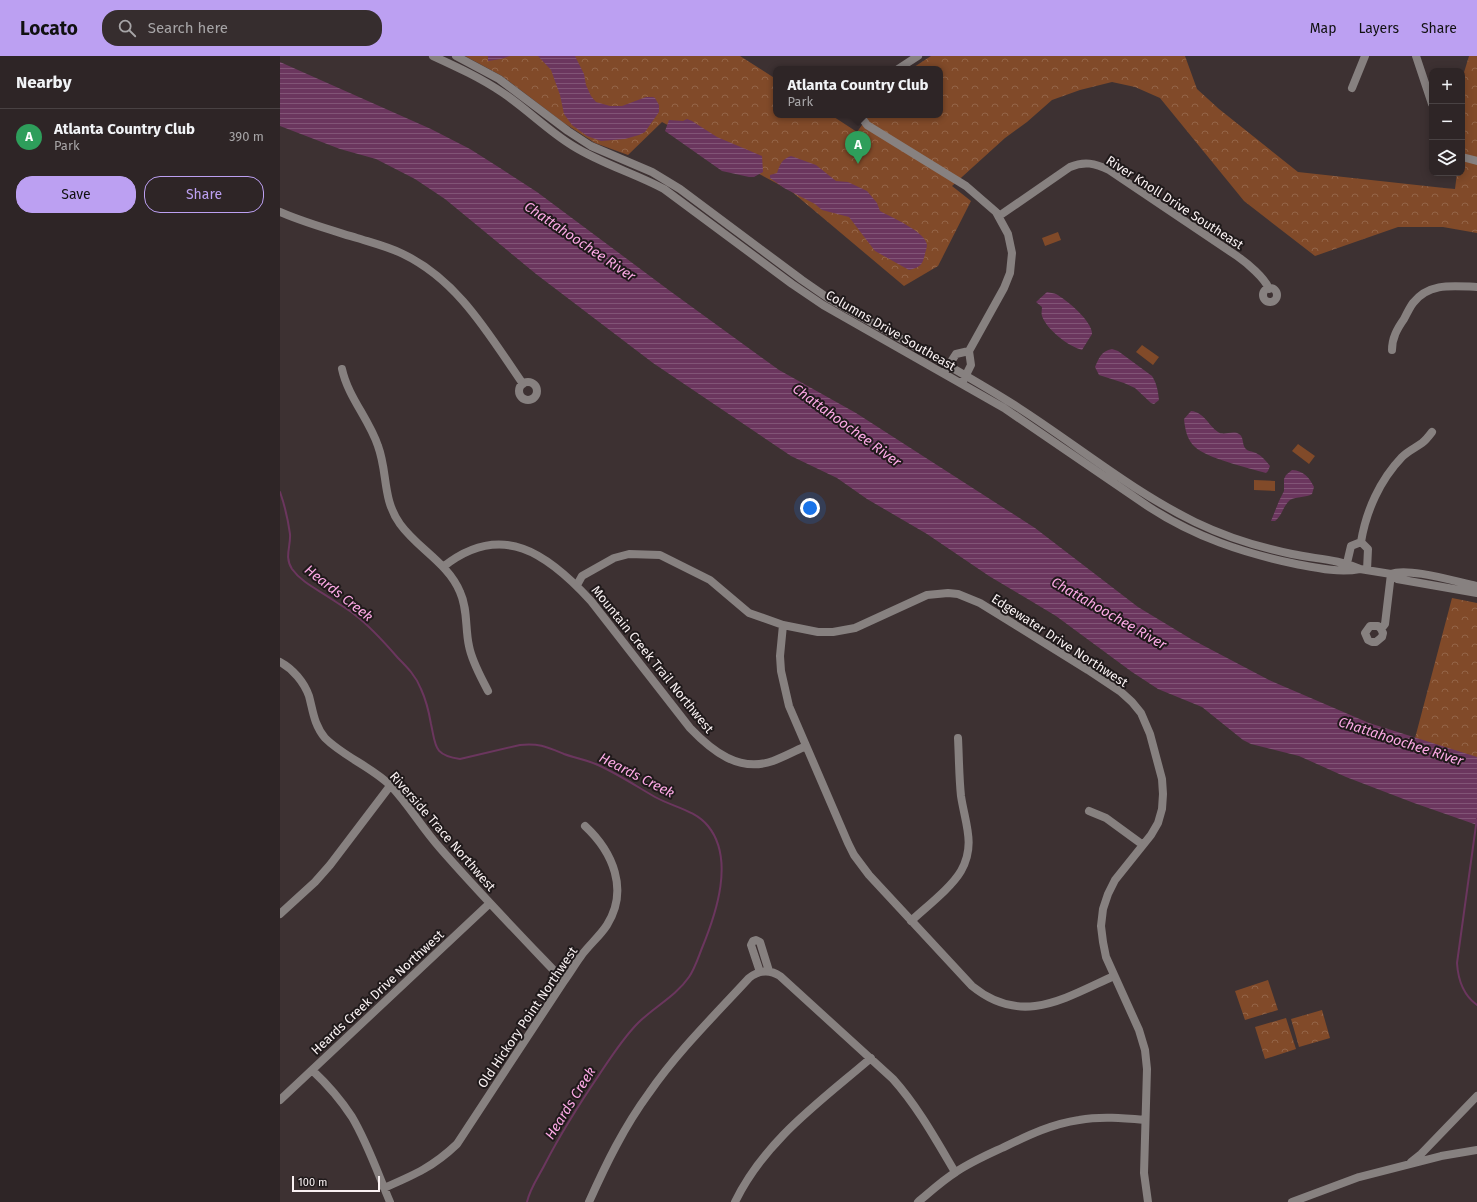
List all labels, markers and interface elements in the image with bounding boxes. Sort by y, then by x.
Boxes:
search box [102,10,382,46]
text: Locato [20,17,78,40]
icon: search [116,17,138,39]
text: Search here [148,19,228,37]
text: Map [1310,20,1336,37]
text: Layers [1358,20,1399,37]
text: Share [1421,20,1457,37]
popup [773,66,943,118]
map controls [1429,68,1465,176]
button: + [1429,68,1465,104]
text: Nearby [16,72,71,93]
text: Atlanta Country Club [787,76,929,94]
text: Park [787,94,813,109]
button: − [1429,104,1465,140]
text: Atlanta Country Club [54,120,195,138]
text: A [25,129,33,144]
text: 390 m [229,129,264,144]
pin: A [845,131,871,164]
text: Park [54,138,80,153]
button: layers [1429,140,1465,176]
street label: River Knoll Drive Southeast [1103,152,1246,253]
button: Save [16,176,136,213]
button: Share [144,176,264,213]
water label: Chattahoochee River [521,198,639,285]
street label: Columns Drive Southeast [823,287,959,374]
water label: Chattahoochee River [789,380,905,471]
your location [800,498,820,518]
water label: Heards Creek [301,561,377,626]
water label: Chattahoochee River [1048,574,1170,654]
street label: Mountain Creek Trail Northwest [589,583,717,736]
street label: Edgewater Drive Northwest [989,591,1131,690]
water label: Chattahoochee River [1336,713,1466,770]
water label: Heards Creek [596,749,678,802]
street label: Riverside Trace Northwest [387,769,499,894]
street label: Heards Creek Drive Northwest [308,927,447,1058]
street label: Old Hickory Point Northwest [475,944,580,1091]
water label: Heards Creek [541,1064,600,1143]
scale bar [292,1174,380,1193]
text: 100 m [298,1176,327,1189]

